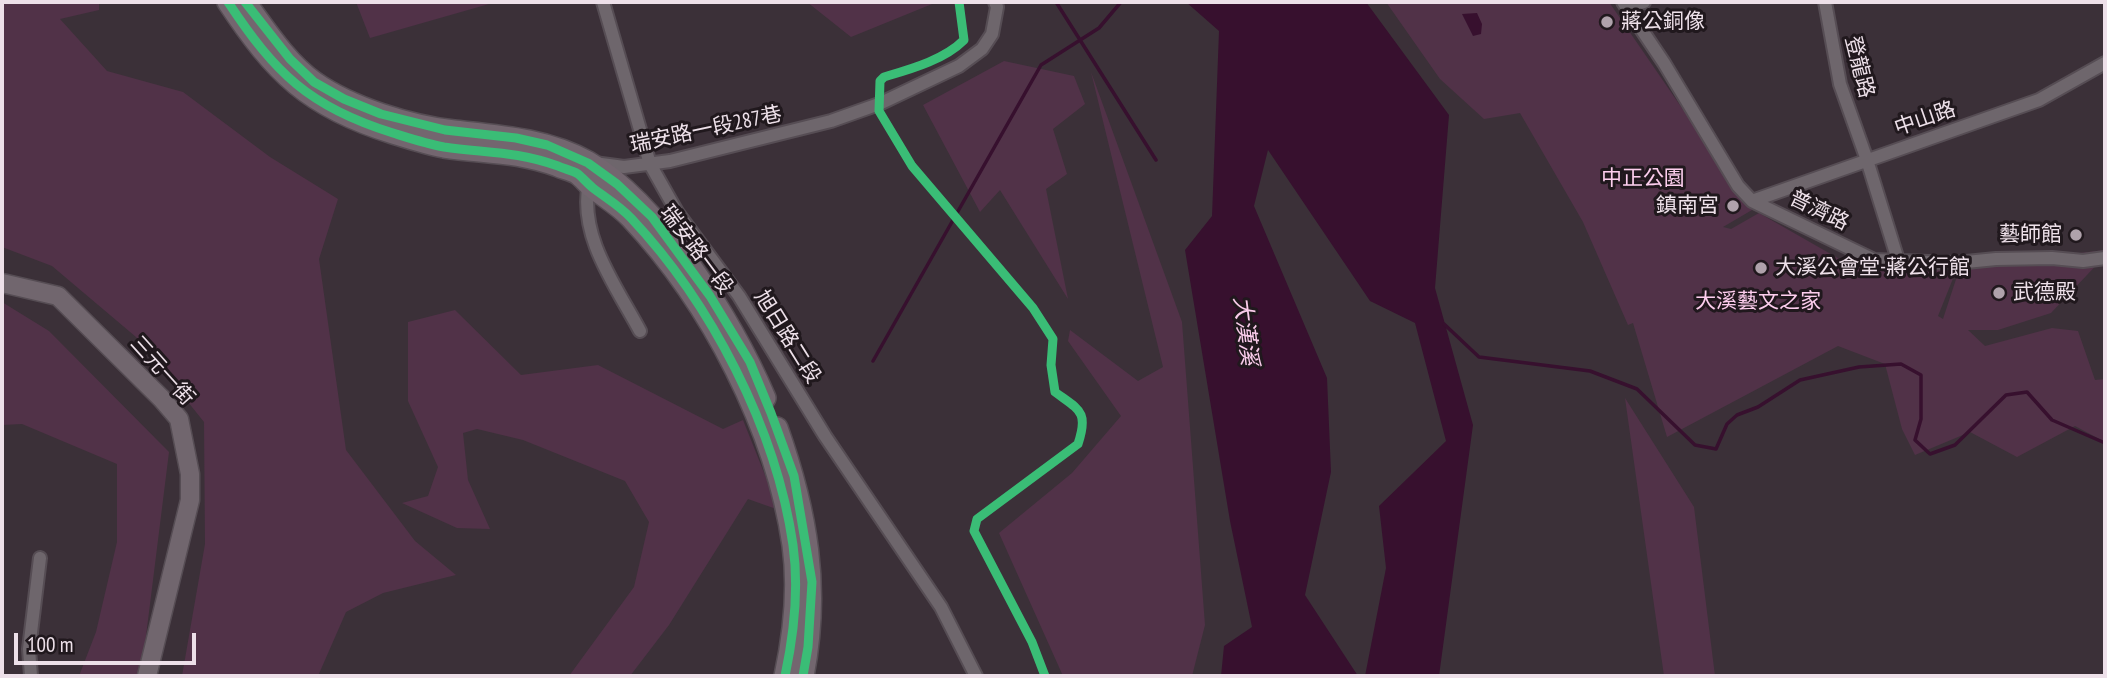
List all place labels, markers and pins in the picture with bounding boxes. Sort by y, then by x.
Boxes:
place label: 蔣公銅像 [1621,9,1705,35]
marker: 蔣公銅像 [1599,14,1615,30]
place label: 鎮南宮 [1656,193,1719,219]
marker: 鎮南宮 [1725,198,1741,214]
place label: 藝師館 [1999,222,2062,248]
marker: 藝師館 [2068,227,2084,243]
place label: 大溪公會堂-蔣公行館 [1775,255,1970,281]
marker: 大溪公會堂-蔣公行館 [1753,260,1769,276]
place label: 武德殿 [2013,280,2076,306]
marker: 武德殿 [1991,285,2007,301]

